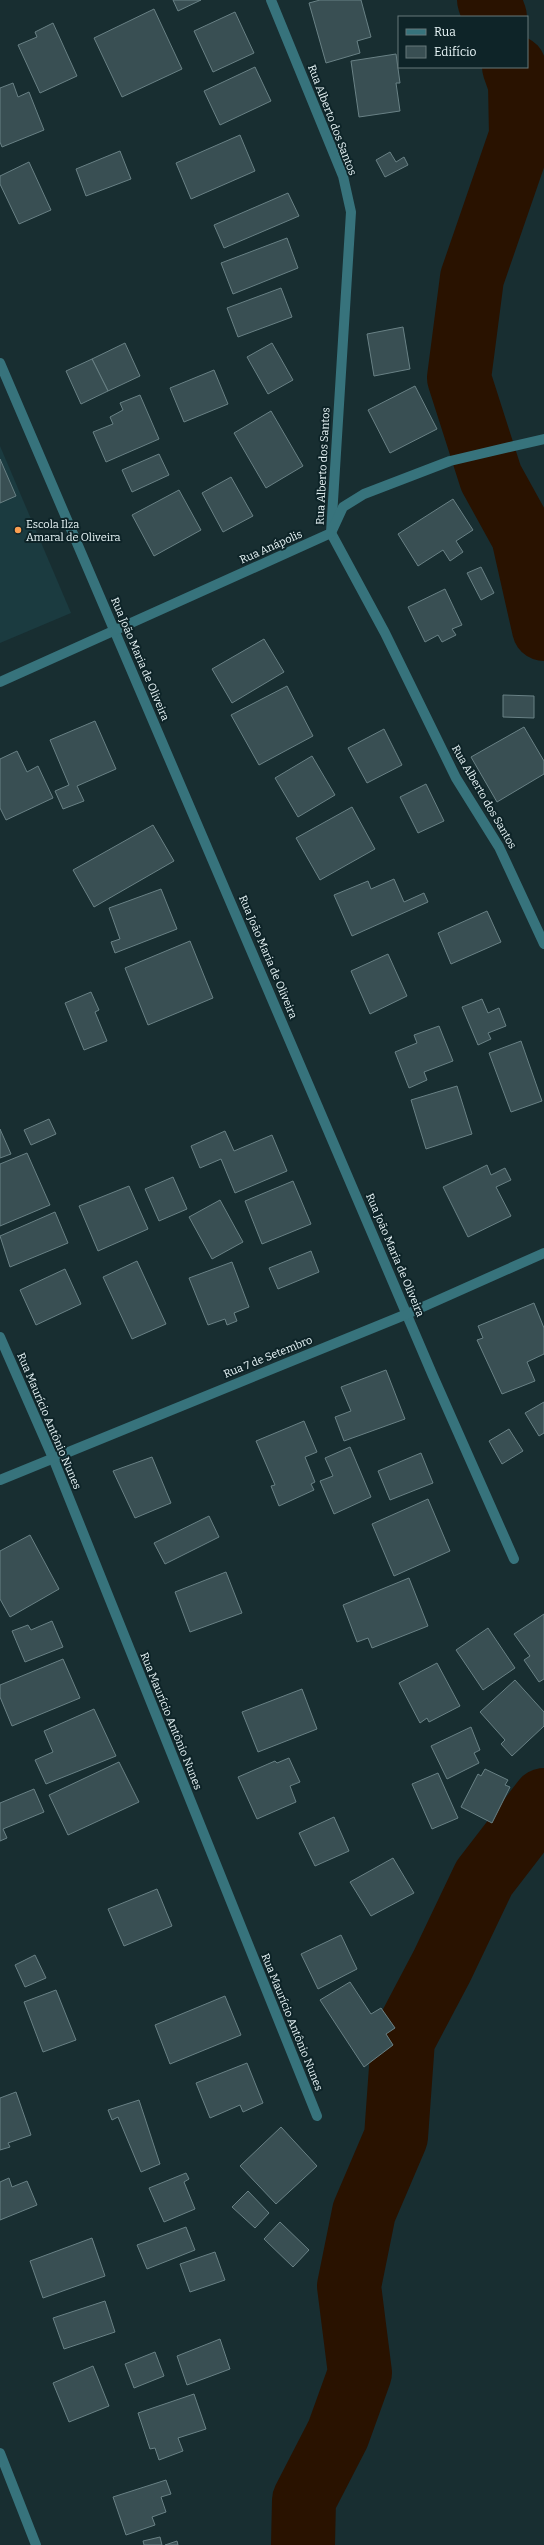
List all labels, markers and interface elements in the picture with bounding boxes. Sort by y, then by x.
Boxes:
legend [398,16,528,68]
text: Rua [434,25,456,39]
text: Edifício [434,45,476,59]
street label: Rua Alberto dos Santos [305,63,359,177]
street label: Rua Alberto dos Santos [313,407,333,525]
place label: Escola Ilza Amaral de Oliveira [26,518,121,544]
marker: Escola Ilza Amaral de Oliveira [13,525,23,535]
street label: Rua Anápolis [238,527,304,567]
street label: Rua João Maria de Oliveira [108,595,172,723]
street label: Rua Alberto dos Santos [449,743,519,851]
street label: Rua João Maria de Oliveira [236,893,300,1021]
street label: Rua João Maria de Oliveira [363,1191,427,1319]
street label: Rua 7 de Setembro [222,1333,314,1381]
street label: Rua Maurício Antônio Nunes [14,1351,84,1491]
street label: Rua Maurício Antônio Nunes [137,1650,205,1792]
street label: Rua Maurício Antônio Nunes [258,1951,326,2093]

